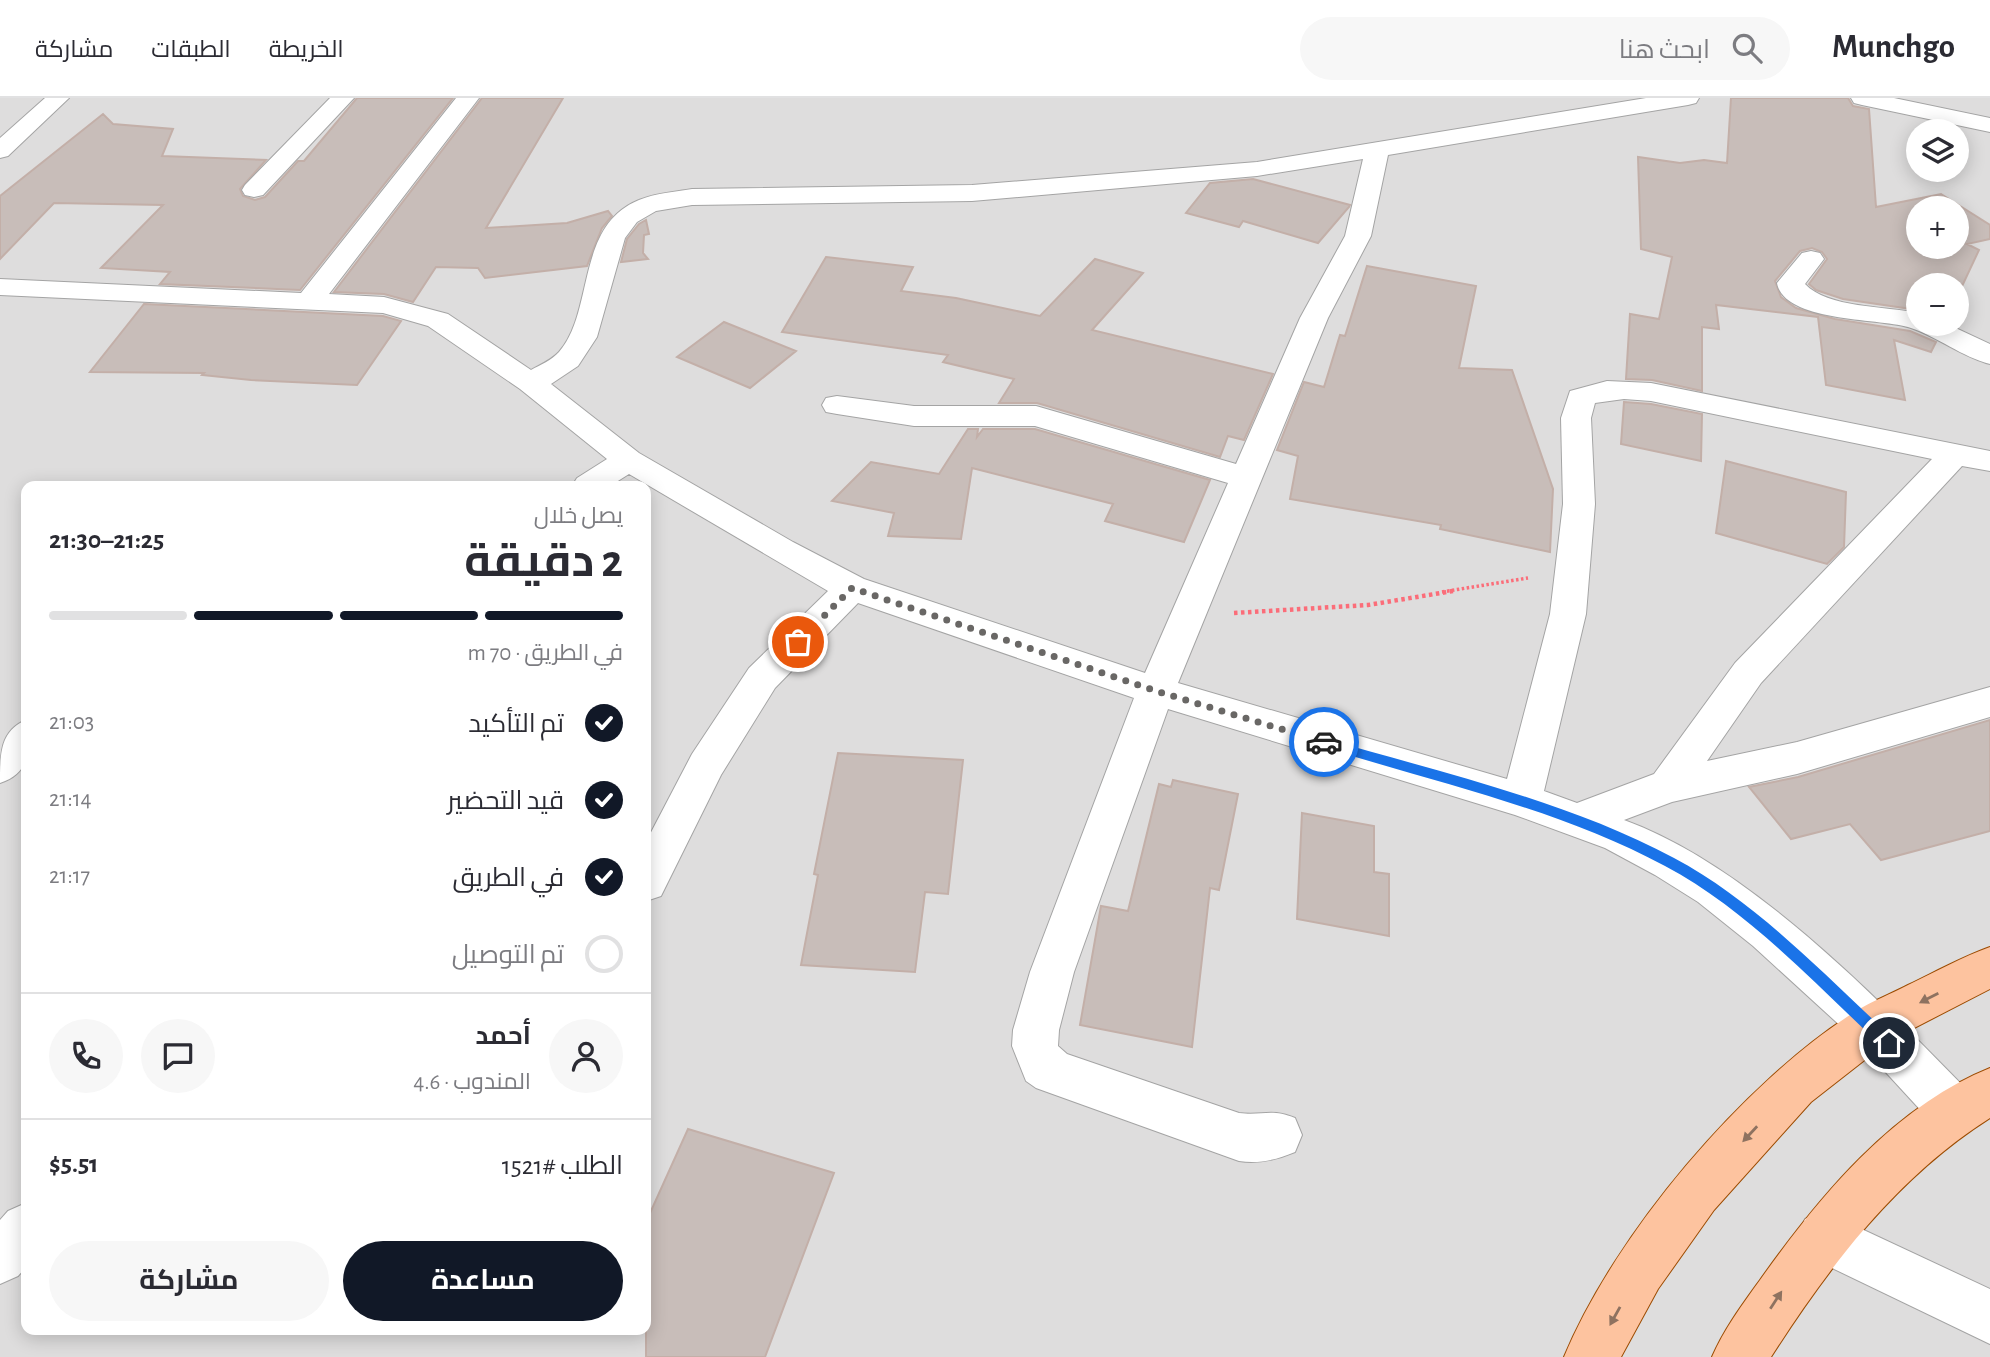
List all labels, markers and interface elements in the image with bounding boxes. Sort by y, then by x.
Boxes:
search box [1300,17,1790,80]
icon: search [1728,29,1766,67]
text: Munchgo [1832,31,1955,64]
text: ابحث هنا [1619,37,1710,63]
text: مشاركة [35,38,113,62]
text: الطبقات [151,38,231,62]
text: الخريطة [269,38,344,62]
map controls [1906,119,1969,336]
button: layers [1906,119,1969,182]
button: + [1906,196,1969,259]
button: − [1906,273,1969,336]
text: يصل خلال [534,505,623,528]
text: 21:25–21:30 [49,527,164,553]
text: 2 دقيقة [464,539,623,585]
pin [768,612,828,672]
icon: bag [779,623,817,661]
text: في الطريق · 70 m [467,642,623,665]
icon: check [585,704,623,742]
courier [1289,707,1359,777]
text: 21:03 [49,711,94,734]
text: تم التأكيد [468,711,564,737]
icon: car [1305,723,1343,761]
icon: check [585,781,623,819]
text: 21:14 [49,788,92,811]
text: قيد التحضير [447,788,564,814]
icon: check [585,858,623,896]
text: 21:17 [49,865,90,888]
text: في الطريق [452,865,564,891]
text: تم التوصيل [452,942,564,968]
one-way arrow [1919,992,1939,1003]
pin [1859,1013,1919,1073]
button: phone [49,1019,123,1093]
button: chat [141,1019,215,1093]
button: person [549,1019,623,1093]
text: أحمد [475,1023,531,1049]
icon: home [1870,1024,1908,1062]
text: المندوب · 4.6 [413,1071,531,1094]
one-way arrow [1742,1125,1758,1142]
text: $5.51 [49,1151,98,1177]
text: الطلب #1521 [502,1153,623,1179]
button: مشاركة [49,1241,329,1321]
button: مساعدة [343,1241,623,1321]
one-way arrow [1770,1290,1783,1309]
one-way arrow [1609,1306,1621,1326]

